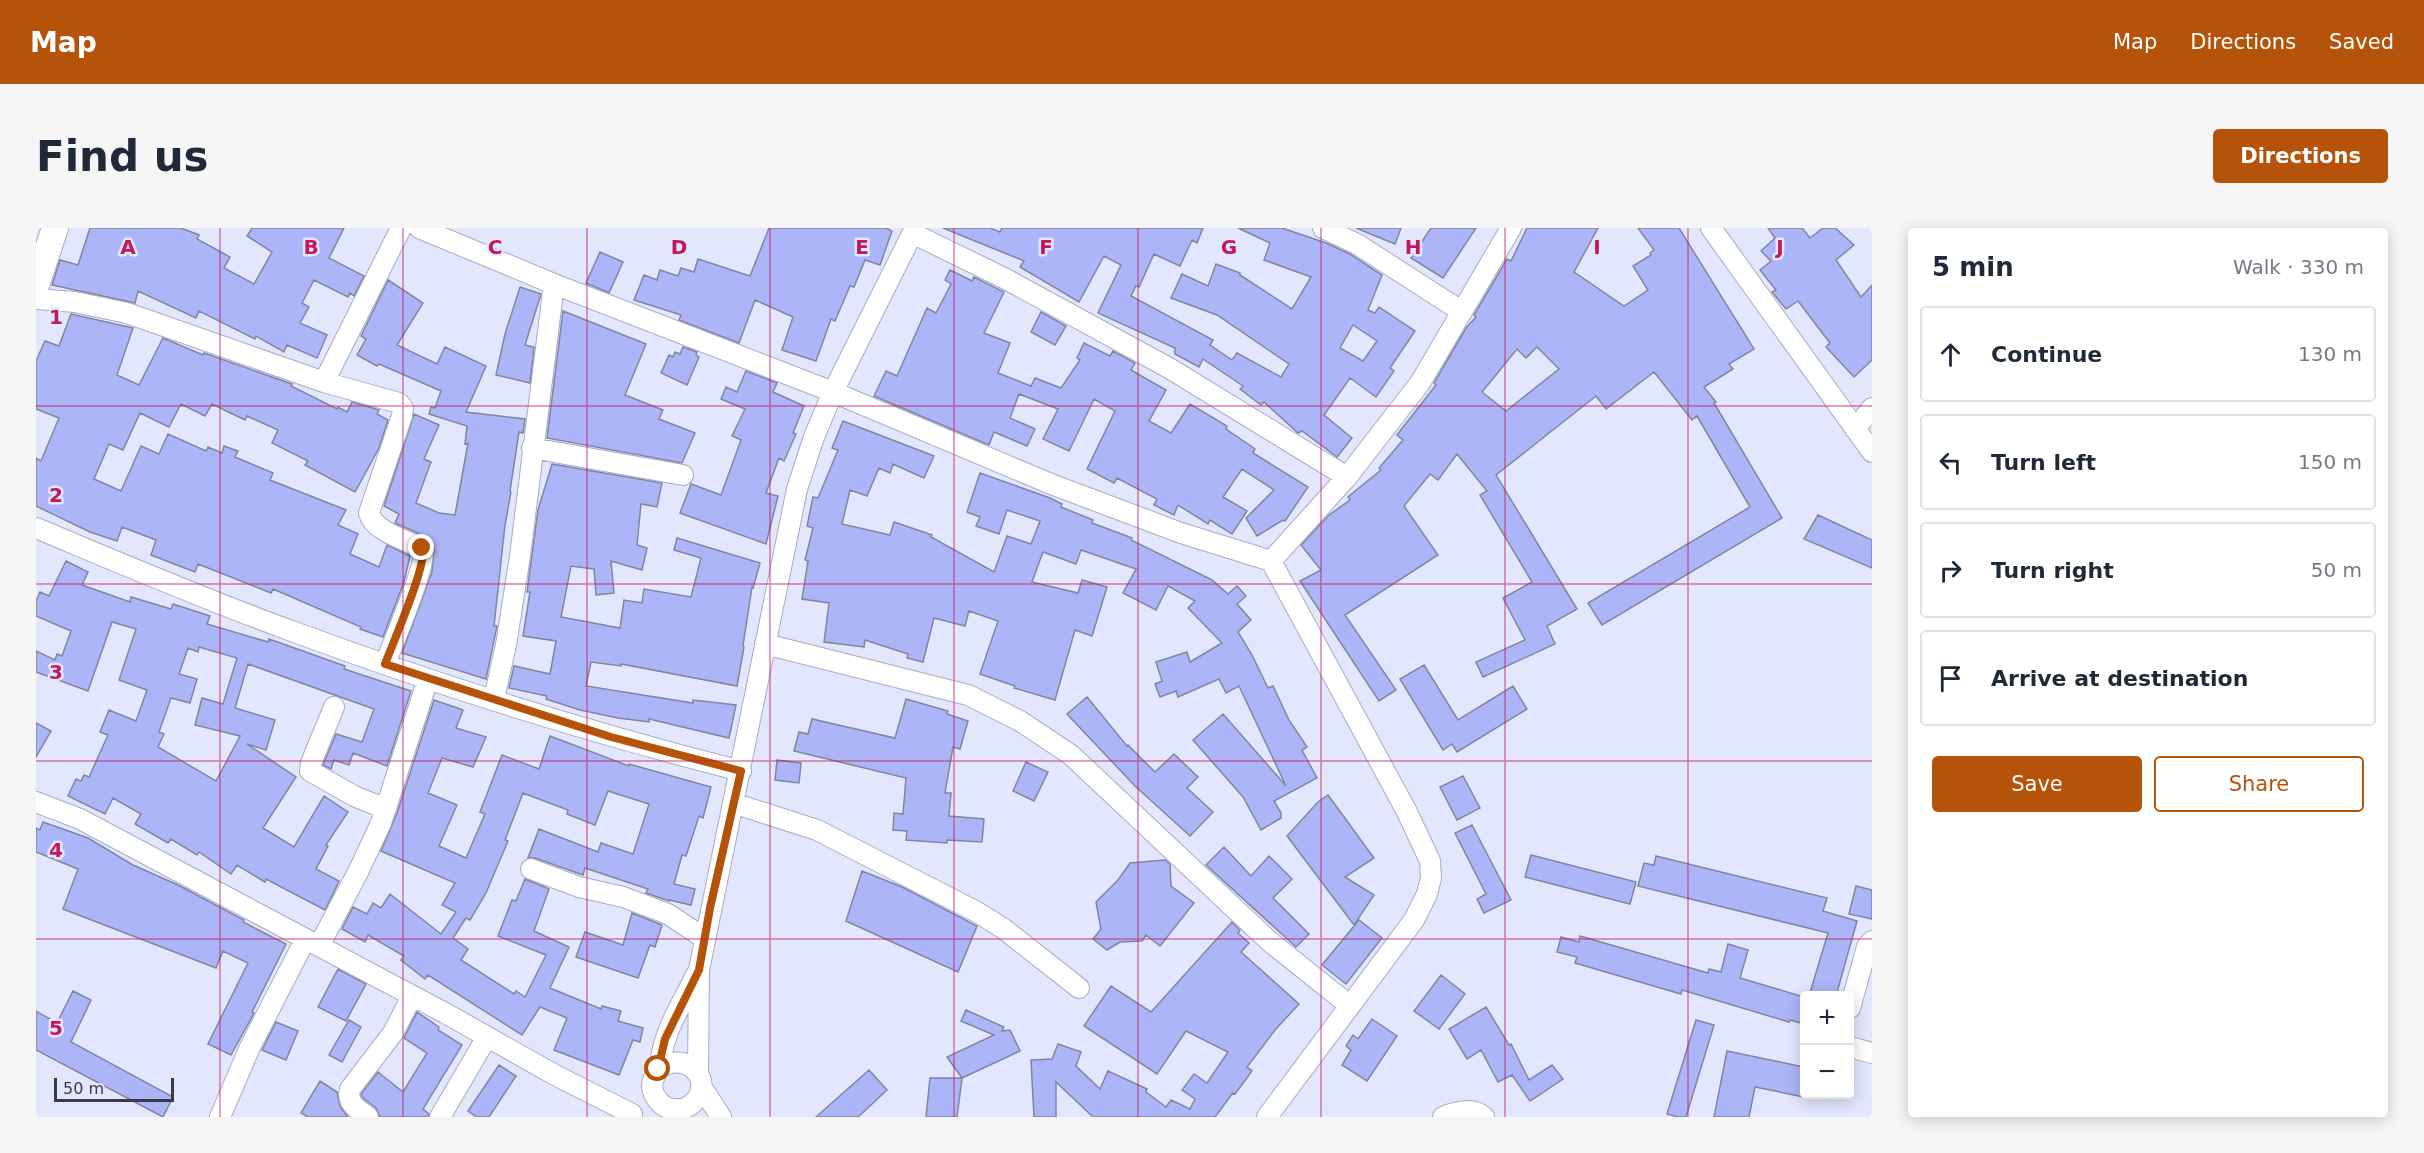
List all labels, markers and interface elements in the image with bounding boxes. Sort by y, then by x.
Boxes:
text: Map [30,26,97,59]
text: Map [2113,30,2157,54]
text: Directions [2190,30,2296,54]
text: Saved [2329,30,2394,54]
button: Directions [2213,129,2388,183]
text: Find us [36,132,209,181]
text: A [120,235,136,259]
text: B [303,235,319,259]
text: C [488,235,502,259]
text: D [671,235,687,259]
text: E [855,235,869,259]
text: F [1039,235,1053,259]
text: G [1221,235,1237,259]
text: H [1405,235,1421,259]
text: I [1593,235,1601,259]
text: J [1774,235,1784,259]
text: 5 min [1932,252,2014,282]
text: Walk · 330 m [2233,255,2364,279]
text: 1 [49,305,63,329]
icon: ahead [1934,338,1967,371]
text: Continue [1991,342,2102,367]
text: 130 m [2298,342,2362,366]
icon: left [1934,446,1967,479]
text: Turn left [1991,450,2096,475]
text: 150 m [2298,450,2362,474]
text: 2 [49,483,63,507]
route end [408,534,434,560]
icon: right [1934,554,1967,587]
text: Turn right [1991,558,2114,583]
text: 50 m [2311,558,2362,582]
text: 3 [49,660,63,684]
icon: arrive [1934,662,1967,695]
text: Arrive at destination [1991,666,2248,691]
button: Save [1932,756,2142,812]
button: Share [2154,756,2364,812]
text: 4 [49,838,63,862]
map controls [1800,991,1854,1099]
button: + [1800,991,1854,1045]
text: 5 [49,1016,63,1040]
button: − [1800,1045,1854,1099]
route start [644,1055,670,1081]
scale bar [54,1075,174,1102]
text: 50 m [63,1079,104,1098]

